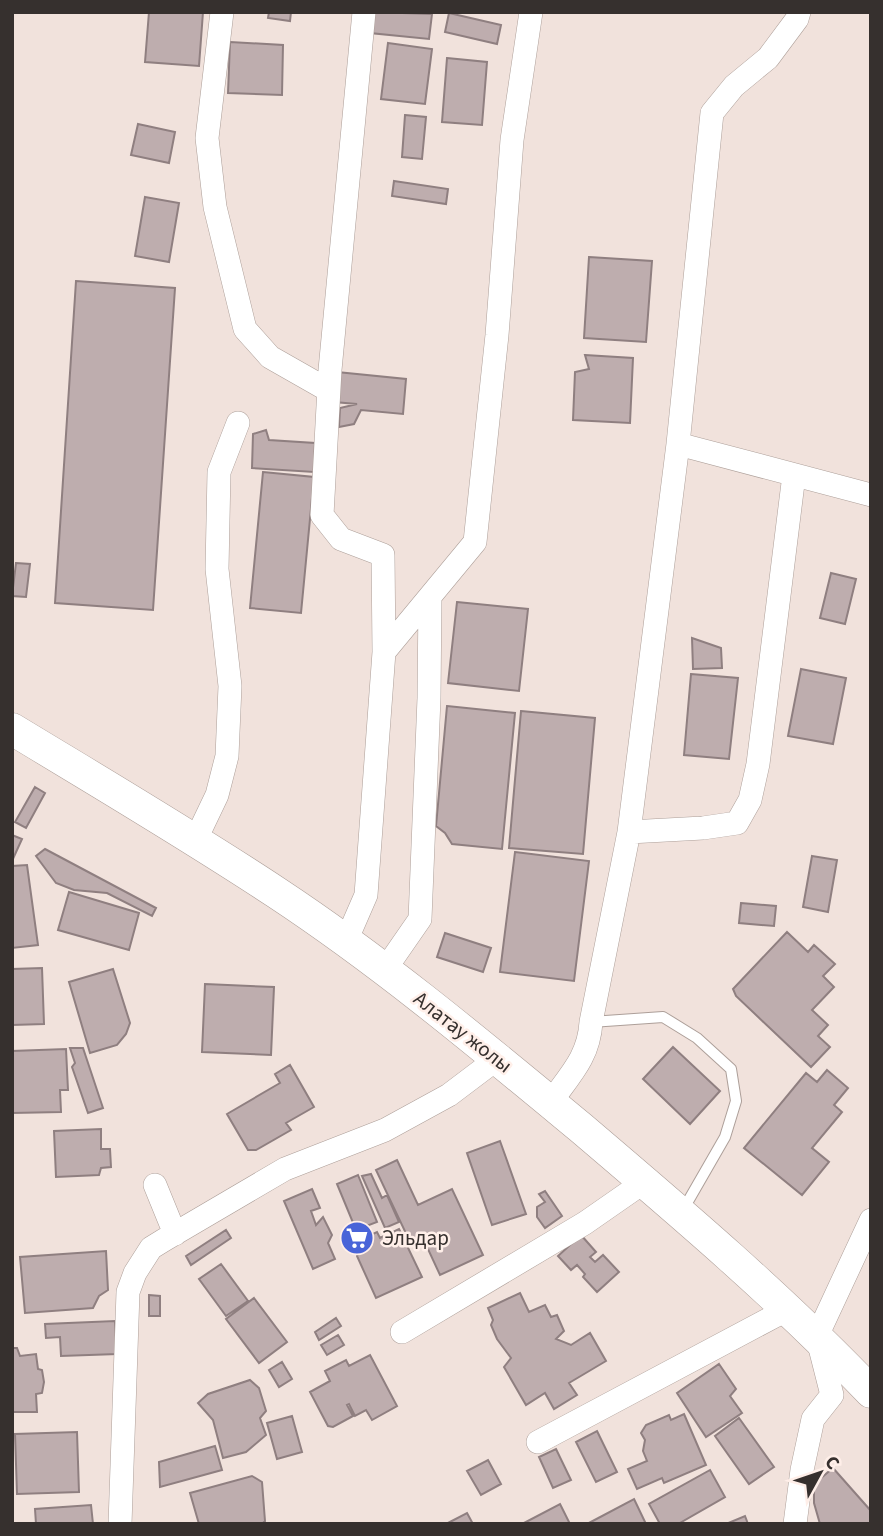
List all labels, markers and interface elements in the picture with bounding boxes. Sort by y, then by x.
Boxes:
street label: Алатау жолы [407,984,519,1080]
supermarket icon: Эльдар [338,1219,376,1257]
place label: Эльдар [382,1223,449,1253]
north arrow [785,1438,855,1508]
text: С [818,1450,846,1476]

